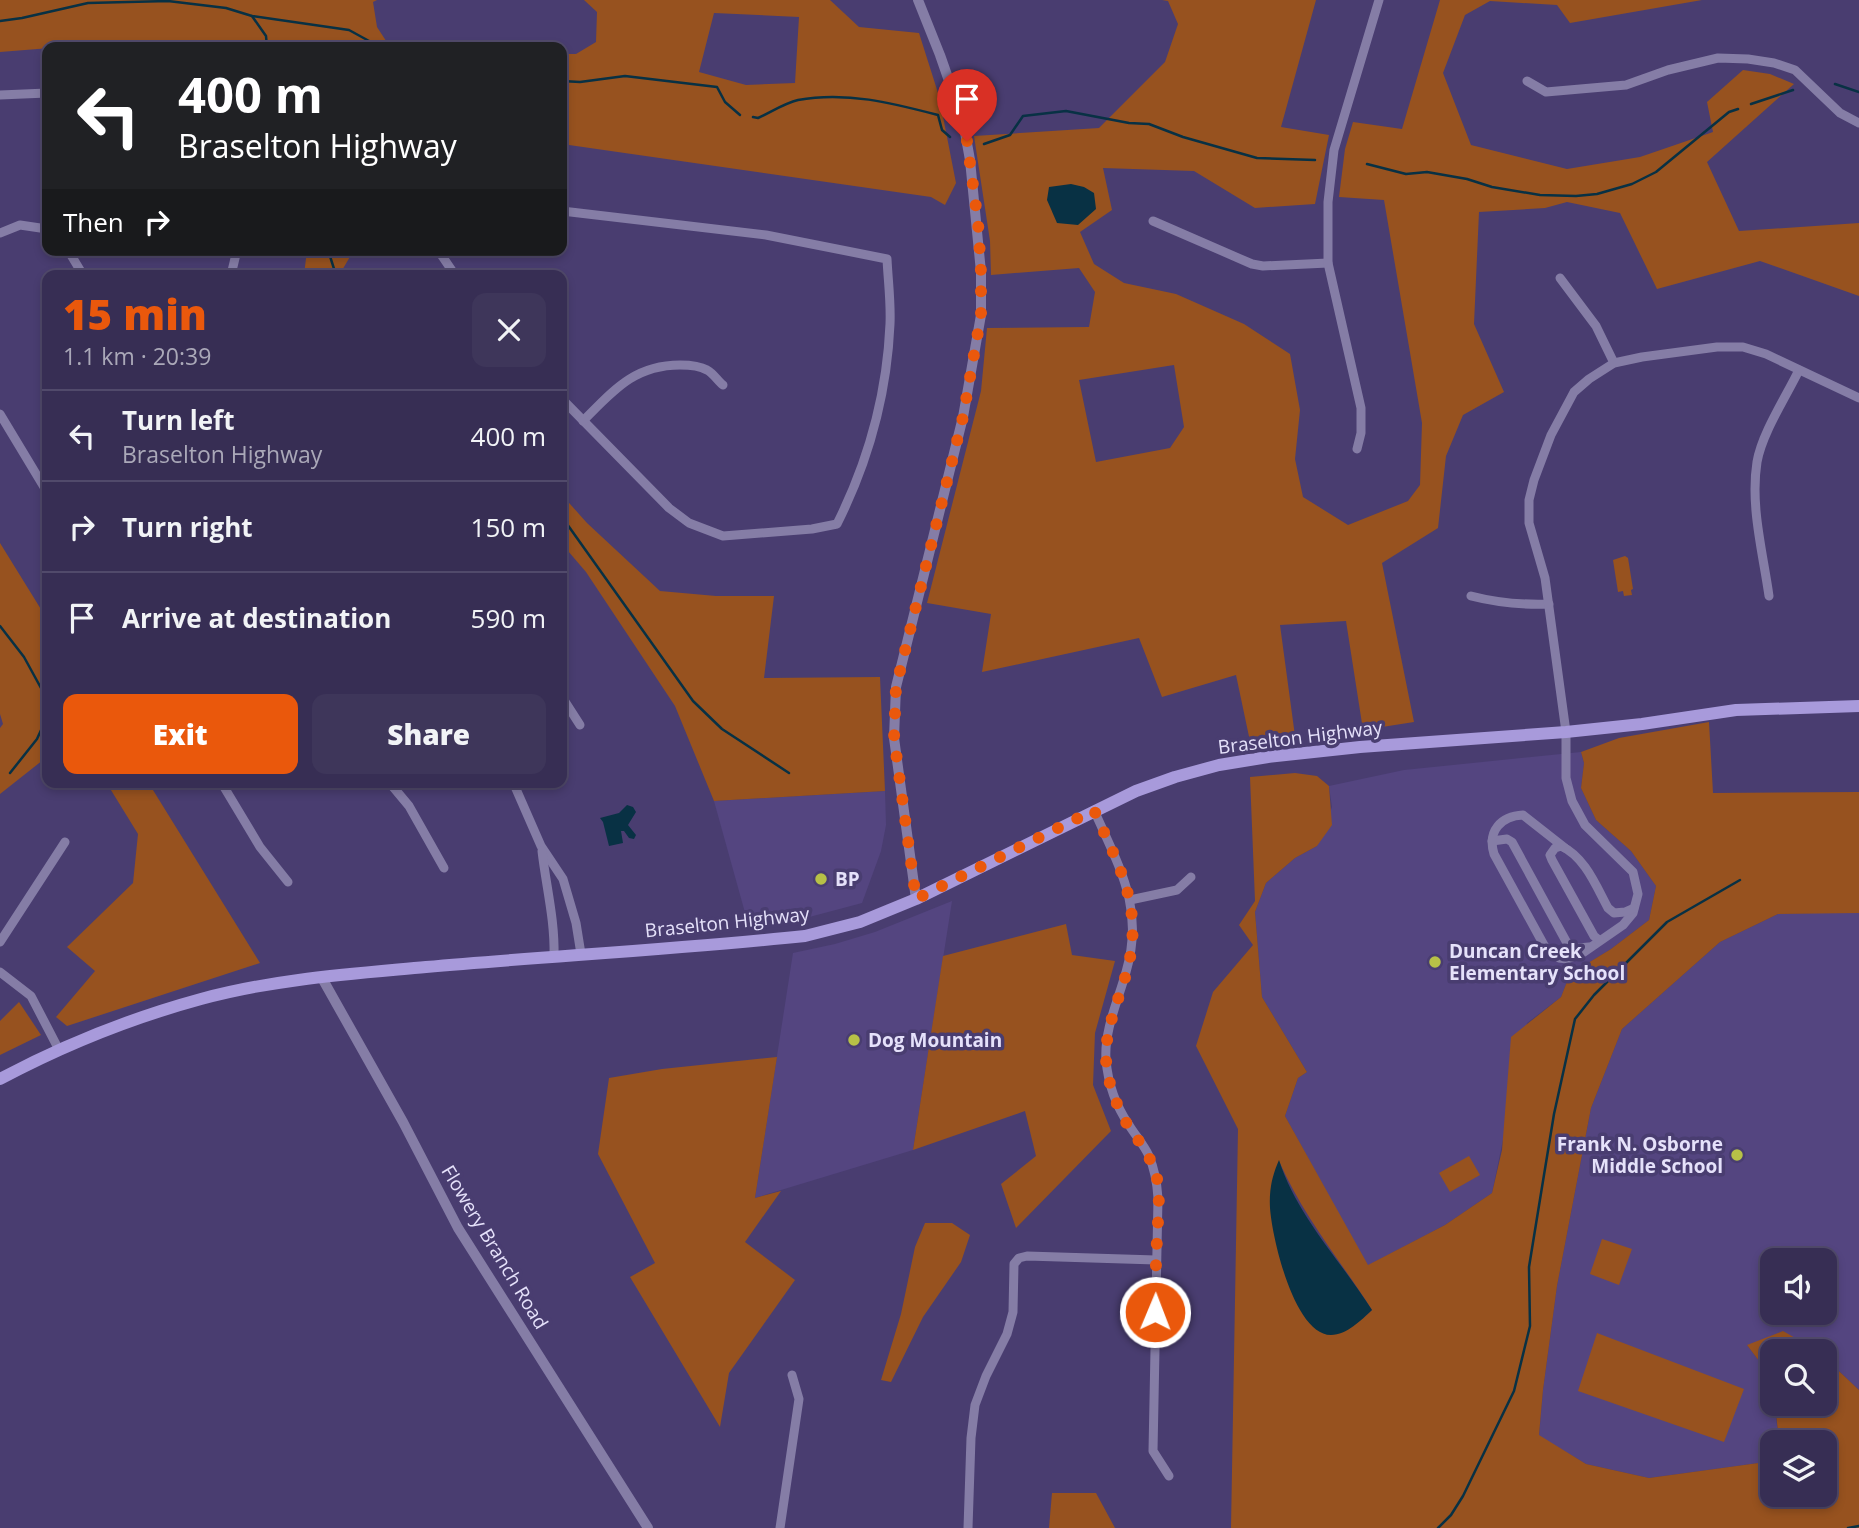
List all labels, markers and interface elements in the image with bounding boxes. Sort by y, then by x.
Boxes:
text: 400 m [178,61,323,127]
pin [937,69,997,141]
icon: left [63,70,154,161]
icon: arrive [948,80,986,118]
text: Braselton Highway [178,124,457,167]
icon: right [138,203,176,241]
text: Then [63,204,124,240]
text: 15 min [63,285,207,342]
button: close [472,293,546,367]
text: 1.1 km · 20:39 [63,340,211,372]
text: Turn left [122,402,234,438]
icon: left [63,417,101,455]
text: 400 m [471,418,546,454]
text: Braselton Highway [122,438,322,470]
icon: right [63,508,101,546]
text: Turn right [122,509,253,545]
text: 150 m [471,509,546,545]
icon: arrive [63,599,101,637]
text: Arrive at destination [122,600,391,636]
text: 590 m [471,600,546,636]
button: Exit [63,694,298,774]
button: Share [312,694,546,774]
street label: Braselton Highway [1216,714,1384,760]
place label: BP [835,866,860,892]
marker: BP [813,871,829,887]
street label: Braselton Highway [643,900,811,944]
place label: Duncan Creek Elementary School [1449,938,1625,986]
marker: Duncan Creek Elementary School [1427,954,1443,970]
place label: Dog Mountain [868,1027,1002,1053]
marker: Dog Mountain [846,1032,862,1048]
place label: Frank N. Osborne Middle School [1557,1131,1723,1179]
marker: Frank N. Osborne Middle School [1729,1147,1745,1163]
street label: Flowery Branch Road [436,1160,554,1334]
map controls [1760,1248,1837,1507]
button: sound [1760,1248,1837,1325]
position arrow [1118,1275,1192,1349]
button: search [1760,1339,1837,1416]
button: layers [1760,1430,1837,1507]

